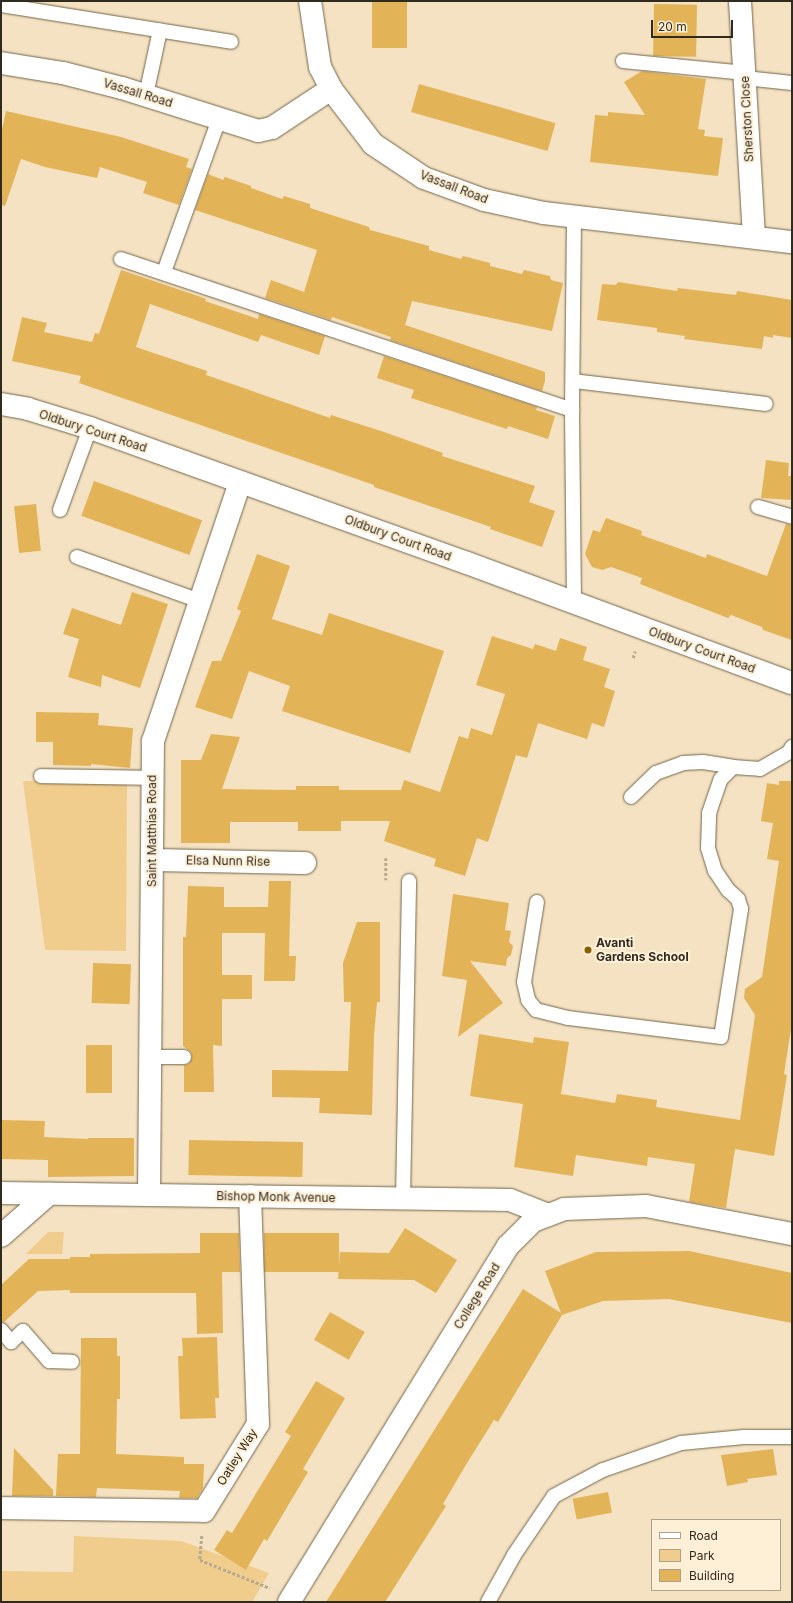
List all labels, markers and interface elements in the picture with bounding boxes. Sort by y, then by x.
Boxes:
scale bar [653,12,735,38]
text: 20 m [658,19,687,34]
street label: Vassall Road [101,76,175,110]
street label: Sherston Close [738,76,756,162]
street label: Vassall Road [418,167,490,207]
street label: Oldbury Court Road [37,407,149,455]
street label: Oldbury Court Road [343,512,453,564]
street label: Oldbury Court Road [647,624,757,676]
street label: Saint Matthias Road [145,775,159,887]
street label: Elsa Nunn Rise [186,853,270,869]
place label: Avanti Gardens School [596,936,689,964]
marker: Avanti Gardens School [583,945,593,955]
street label: Bishop Monk Avenue [216,1189,336,1205]
street label: College Road [451,1260,503,1332]
street label: Oatley Way [214,1426,260,1488]
legend [651,1519,781,1591]
text: Road [689,1528,718,1543]
text: Park [689,1548,715,1563]
text: Building [689,1568,734,1583]

